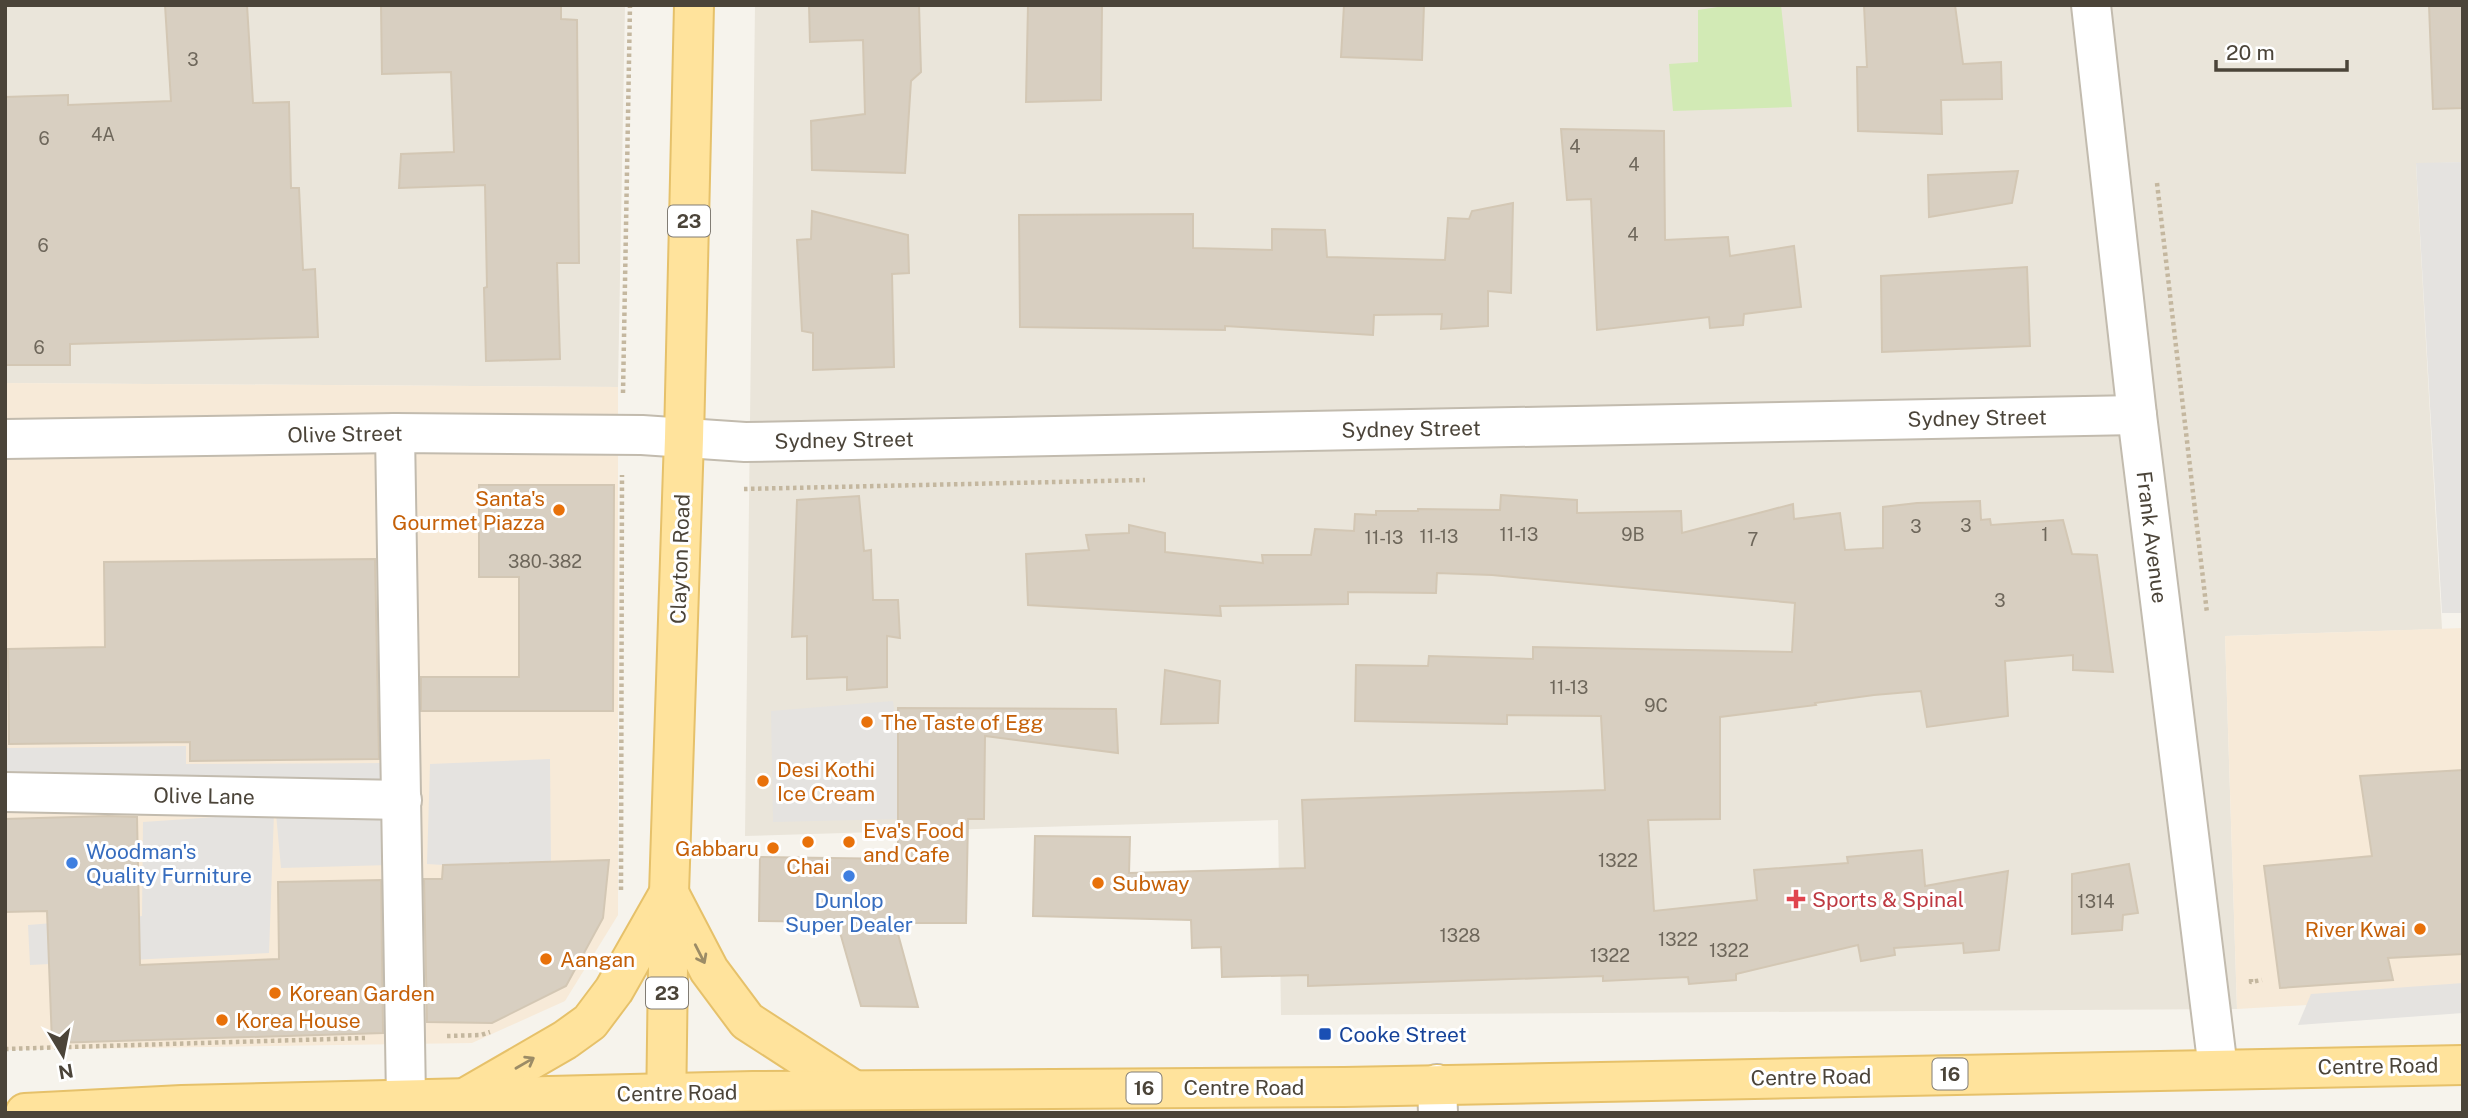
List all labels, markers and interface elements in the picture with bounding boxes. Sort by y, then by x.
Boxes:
scale bar [2216,28,2347,72]
text: 20 m [2226,40,2275,65]
house number: 3 [187,49,199,70]
house number: 4A [91,124,115,145]
house number: 6 [38,128,50,149]
house number: 4 [1569,136,1581,157]
house number: 4 [1628,154,1640,175]
road number: 23 [668,206,710,236]
house number: 4 [1627,224,1639,245]
house number: 6 [37,235,49,256]
house number: 6 [33,337,45,358]
street label: Sydney Street [1907,404,2047,432]
street label: Sydney Street [1341,415,1481,443]
street label: Olive Street [287,420,403,448]
street label: Sydney Street [774,426,914,454]
street label: Frank Avenue [2131,469,2173,605]
place label: Santa's Gourmet Piazza [392,486,545,535]
street label: Clayton Road [665,494,695,624]
marker: Santa's Gourmet Piazza [551,502,567,518]
house number: 3 [1960,515,1972,536]
house number: 3 [1910,516,1922,537]
house number: 11-13 [1500,524,1538,545]
house number: 9B [1621,524,1645,545]
house number: 1 [2041,524,2049,545]
house number: 11-13 [1420,526,1458,547]
house number: 11-13 [1365,527,1403,548]
house number: 7 [1748,529,1758,550]
house number: 380-382 [508,551,582,572]
house number: 3 [1994,590,2006,611]
house number: 11-13 [1550,677,1588,698]
house number: 9C [1644,695,1668,716]
place label: The Taste of Egg [881,710,1044,735]
marker: The Taste of Egg [859,714,875,730]
place label: Desi Kothi Ice Cream [777,757,875,806]
marker: Desi Kothi Ice Cream [755,773,771,789]
street label: Olive Lane [153,783,255,809]
place label: Eva's Food and Cafe [863,818,964,867]
marker: Chai [800,834,816,850]
marker: Eva's Food and Cafe [841,834,857,850]
place label: Gabbaru [675,836,759,861]
place label: Woodman's Quality Furniture [86,839,252,888]
marker: Gabbaru [765,840,781,856]
house number: 1322 [1598,850,1638,871]
place label: Chai [786,854,830,879]
marker: Woodman's Quality Furniture [64,855,80,871]
marker: Dunlop Super Dealer [841,868,857,884]
place label: Subway [1112,871,1189,896]
marker: Subway [1090,875,1106,891]
place label: Sports & Spinal [1812,887,1964,912]
place label: Dunlop Super Dealer [785,888,913,937]
marker: Sports & Spinal [1786,889,1806,909]
house number: 1314 [2077,891,2115,912]
place label: River Kwai [2305,917,2406,942]
marker: River Kwai [2412,921,2428,937]
house number: 1328 [1439,925,1481,946]
house number: 1322 [1658,929,1698,950]
house number: 1322 [1709,940,1749,961]
one-way arrow [694,943,708,964]
house number: 1322 [1590,945,1630,966]
place label: Aangan [560,947,635,972]
marker: Aangan [538,951,554,967]
road number: 23 [646,978,688,1009]
place label: Korean Garden [289,981,435,1006]
marker: Korean Garden [267,985,283,1001]
place label: Korea House [236,1008,361,1033]
marker: Korea House [214,1012,230,1028]
north arrow [28,1020,98,1090]
place label: Cooke Street [1339,1022,1467,1047]
marker: Cooke Street [1317,1026,1333,1042]
street label: Centre Road [2317,1052,2439,1080]
one-way arrow [514,1056,535,1069]
road number: 16 [1932,1058,1968,1090]
text: N [57,1060,75,1084]
street label: Centre Road [1750,1063,1872,1091]
road number: 16 [1126,1072,1162,1104]
street label: Centre Road [1184,1075,1304,1100]
street label: Centre Road [616,1079,738,1107]

